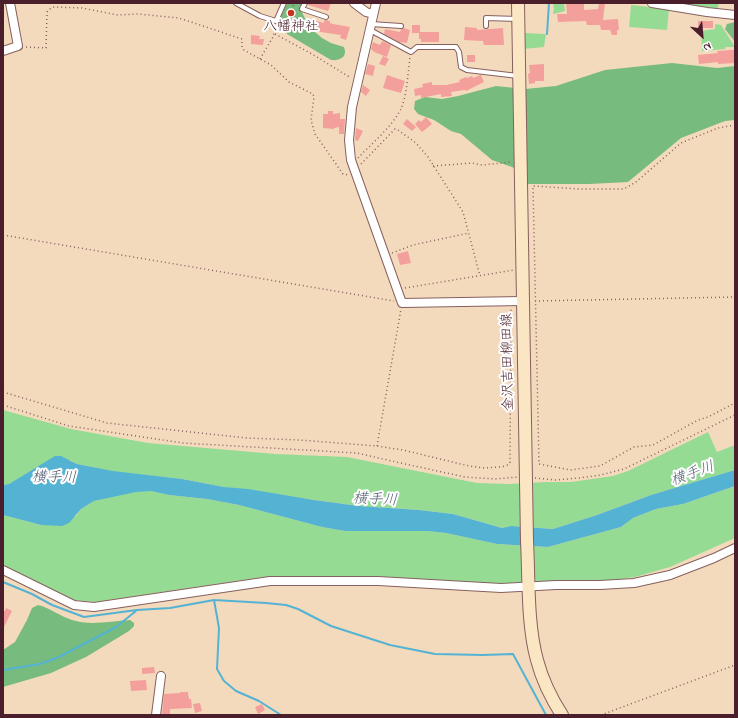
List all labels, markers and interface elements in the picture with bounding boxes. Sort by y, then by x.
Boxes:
marker: 八幡神社 [286,8,296,18]
north arrow [682,16,722,56]
place label: 八幡神社 [263,20,319,36]
text: N [700,38,714,56]
street label: 金沢吉田柳田線 [500,313,518,411]
water label: 横手川 [669,459,717,491]
water label: 横手川 [31,470,77,488]
water label: 横手川 [352,491,398,511]

